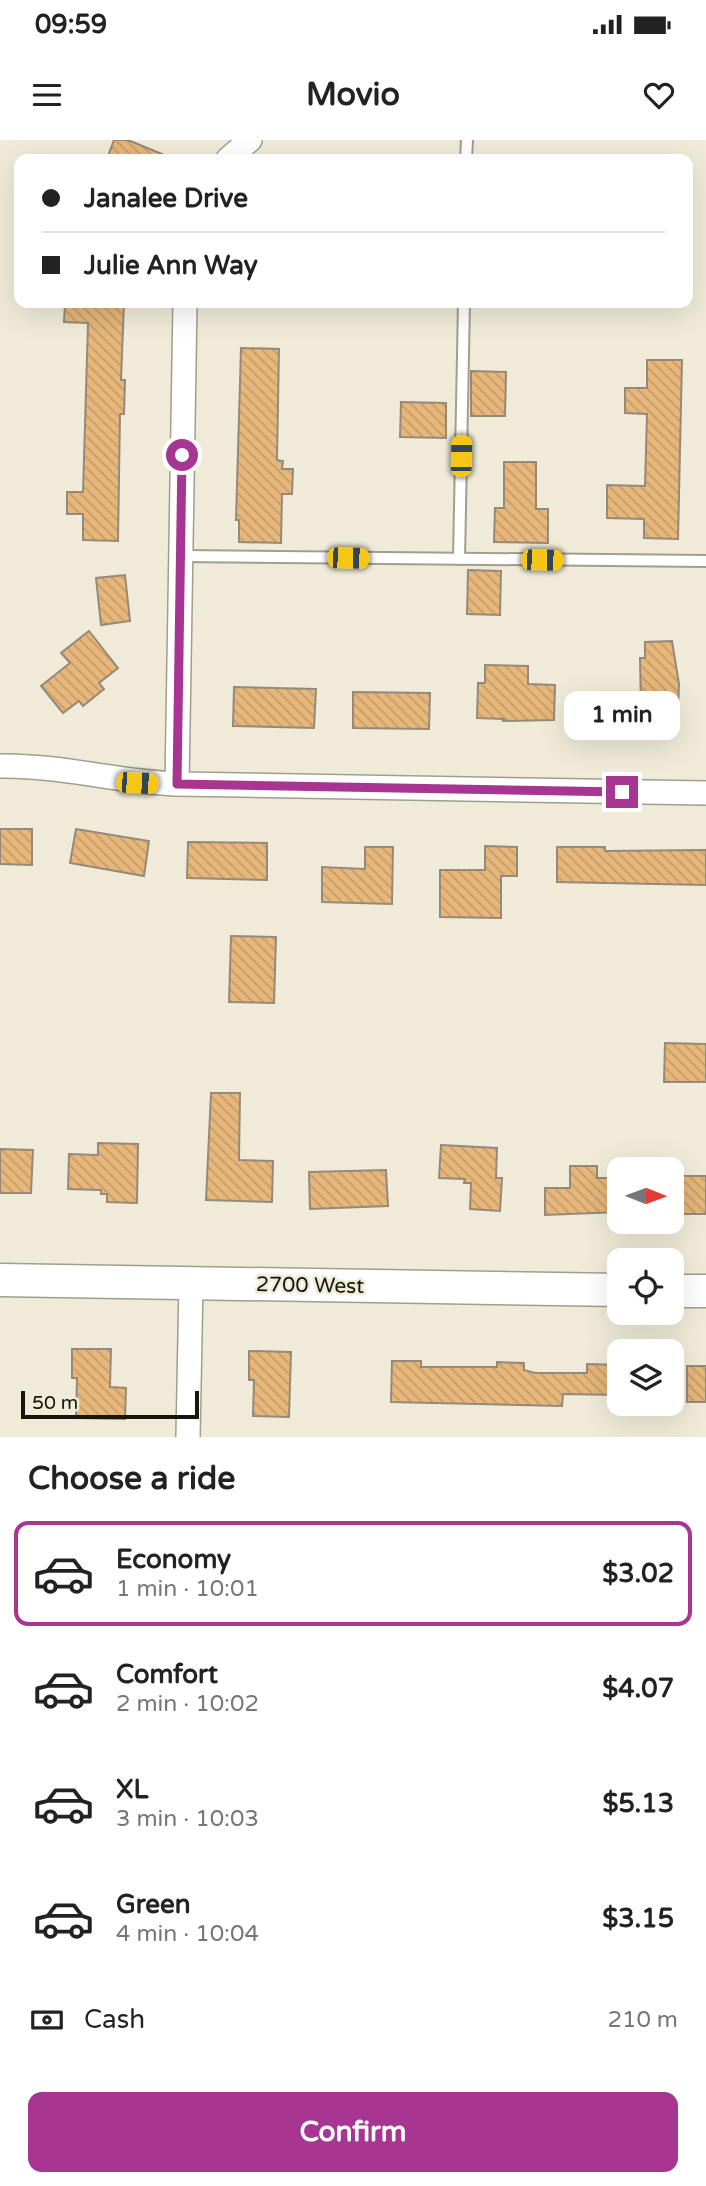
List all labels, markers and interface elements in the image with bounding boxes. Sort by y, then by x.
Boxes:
text: 09:59 [35,9,107,40]
icon: menu [28,76,66,114]
text: Movio [306,76,400,114]
icon: heart [640,76,678,114]
text: Janalee Drive [84,183,248,214]
text: Julie Ann Way [84,250,258,281]
car [451,435,472,477]
route start [166,439,198,471]
car [327,547,370,569]
car [521,549,564,571]
callout: 1 min [564,690,680,740]
text: 1 min [591,701,653,729]
car [116,772,159,794]
route end [606,776,638,808]
north arrow [607,1157,684,1234]
map controls [607,1157,684,1416]
button: locate [607,1248,684,1325]
street label: 2700 West [256,1272,364,1299]
button: layers [607,1339,684,1416]
scale bar [21,1388,200,1420]
text: 50 m [32,1392,78,1414]
text: Choose a ride [28,1460,235,1498]
icon: car [32,1542,95,1605]
text: Economy [116,1544,231,1575]
text: $3.02 [602,1558,674,1589]
text: 1 min · 10:01 [116,1575,259,1603]
icon: car [32,1657,95,1720]
text: Comfort [116,1659,218,1690]
text: $4.07 [602,1673,674,1704]
text: 2 min · 10:02 [116,1690,259,1718]
icon: car [32,1772,95,1835]
text: XL [116,1774,148,1805]
text: $5.13 [602,1788,674,1819]
text: 3 min · 10:03 [116,1805,259,1833]
icon: car [32,1887,95,1950]
text: Green [116,1889,191,1920]
text: $3.15 [602,1903,674,1934]
text: 4 min · 10:04 [116,1920,259,1948]
icon: cash [28,2001,66,2039]
text: Cash [84,2004,145,2035]
text: 210 m [608,2006,678,2034]
button: Confirm [28,2092,678,2172]

